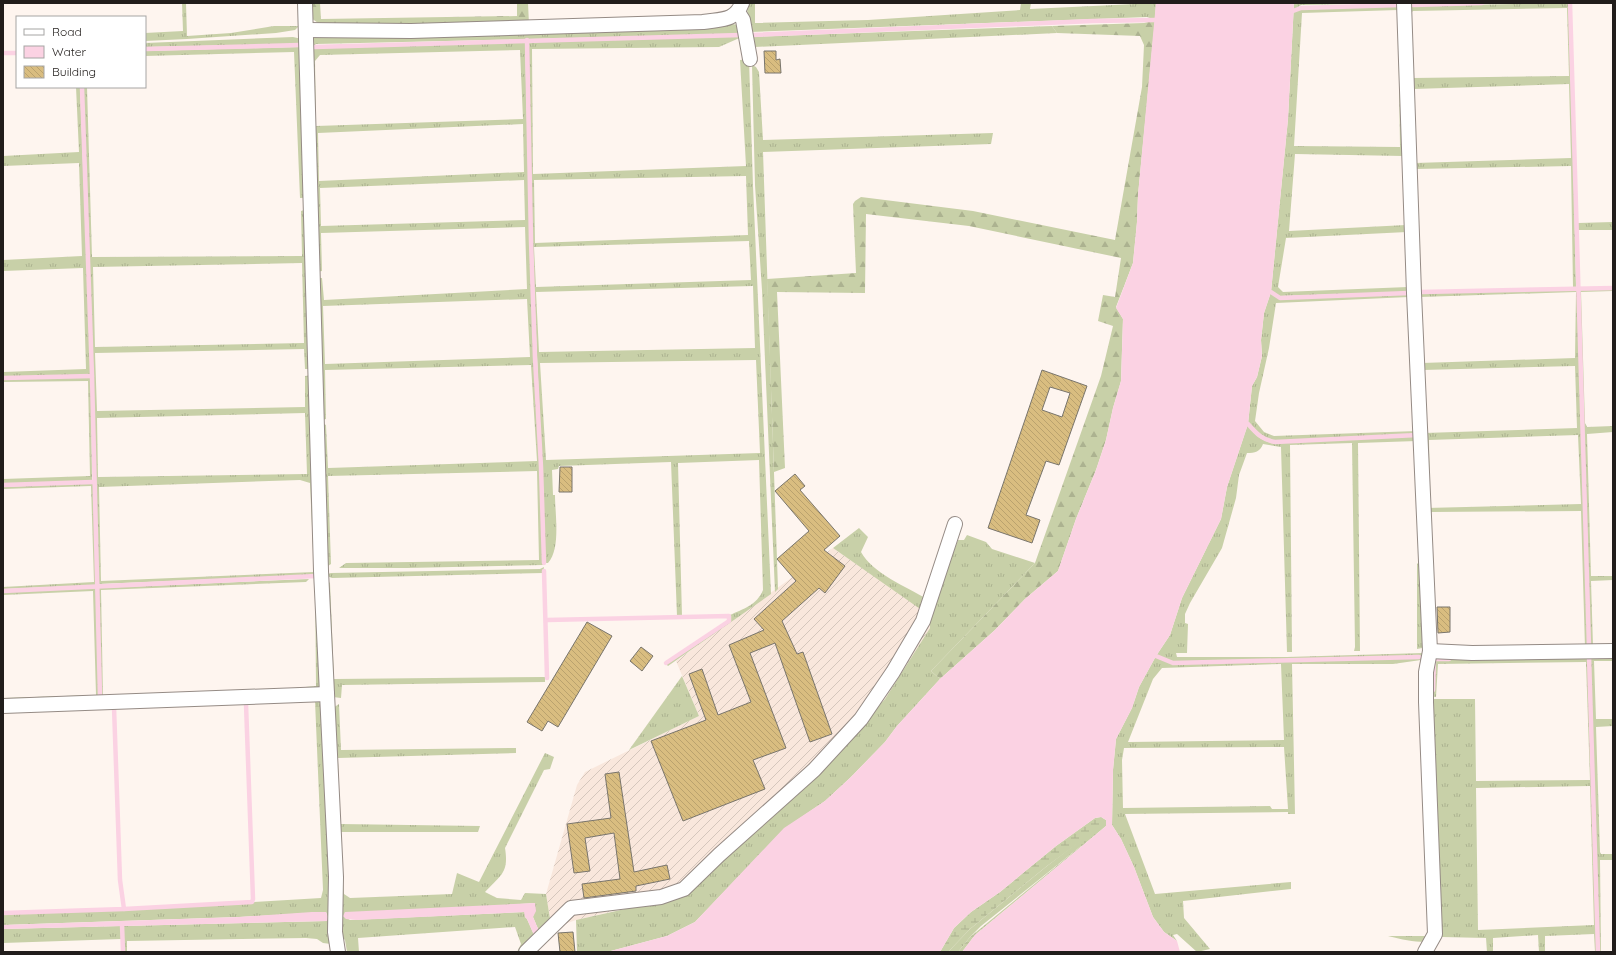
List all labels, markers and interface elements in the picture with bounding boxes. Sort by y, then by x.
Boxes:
legend [16,16,146,88]
text: Road [52,24,82,39]
text: Water [52,44,87,59]
text: Building [52,64,96,79]

